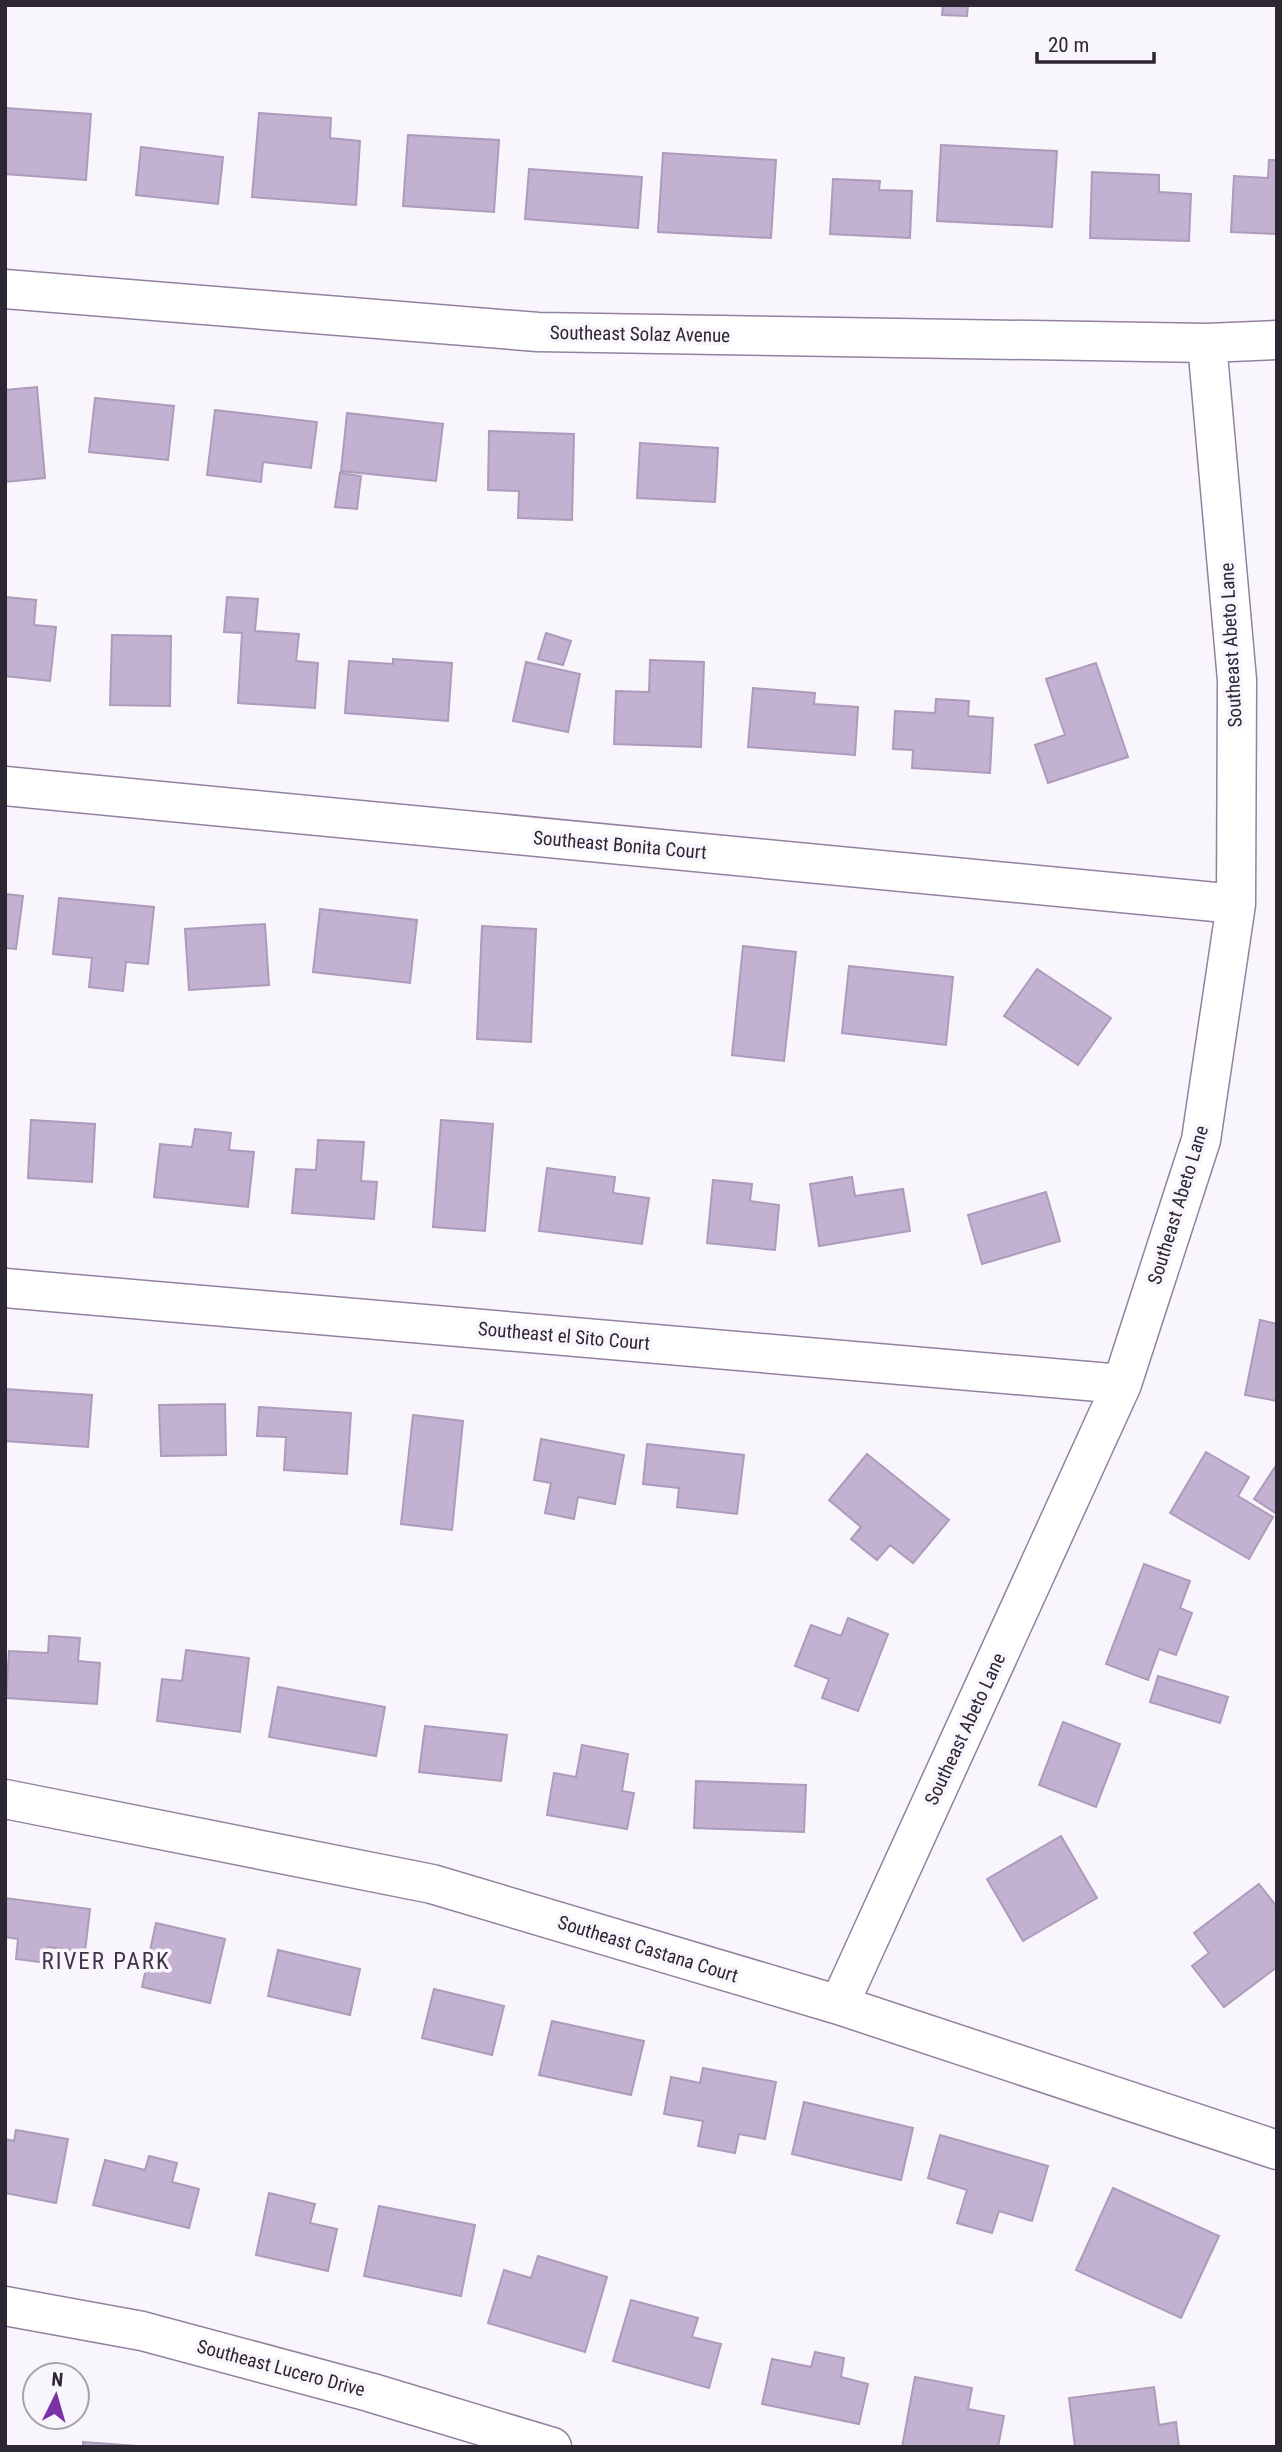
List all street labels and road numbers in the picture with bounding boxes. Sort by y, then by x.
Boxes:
street label: Southeast Solaz Avenue [550,321,730,347]
street label: Southeast Abeto Lane [1215,562,1247,728]
street label: Southeast Bonita Court [532,826,708,864]
street label: Southeast Abeto Lane [1143,1123,1213,1287]
street label: Southeast el Sito Court [477,1317,651,1355]
street label: Southeast Abeto Lane [920,1649,1010,1809]
street label: Southeast Castana Court [555,1911,741,1987]
street label: Southeast Lucero Drive [195,2335,368,2402]

